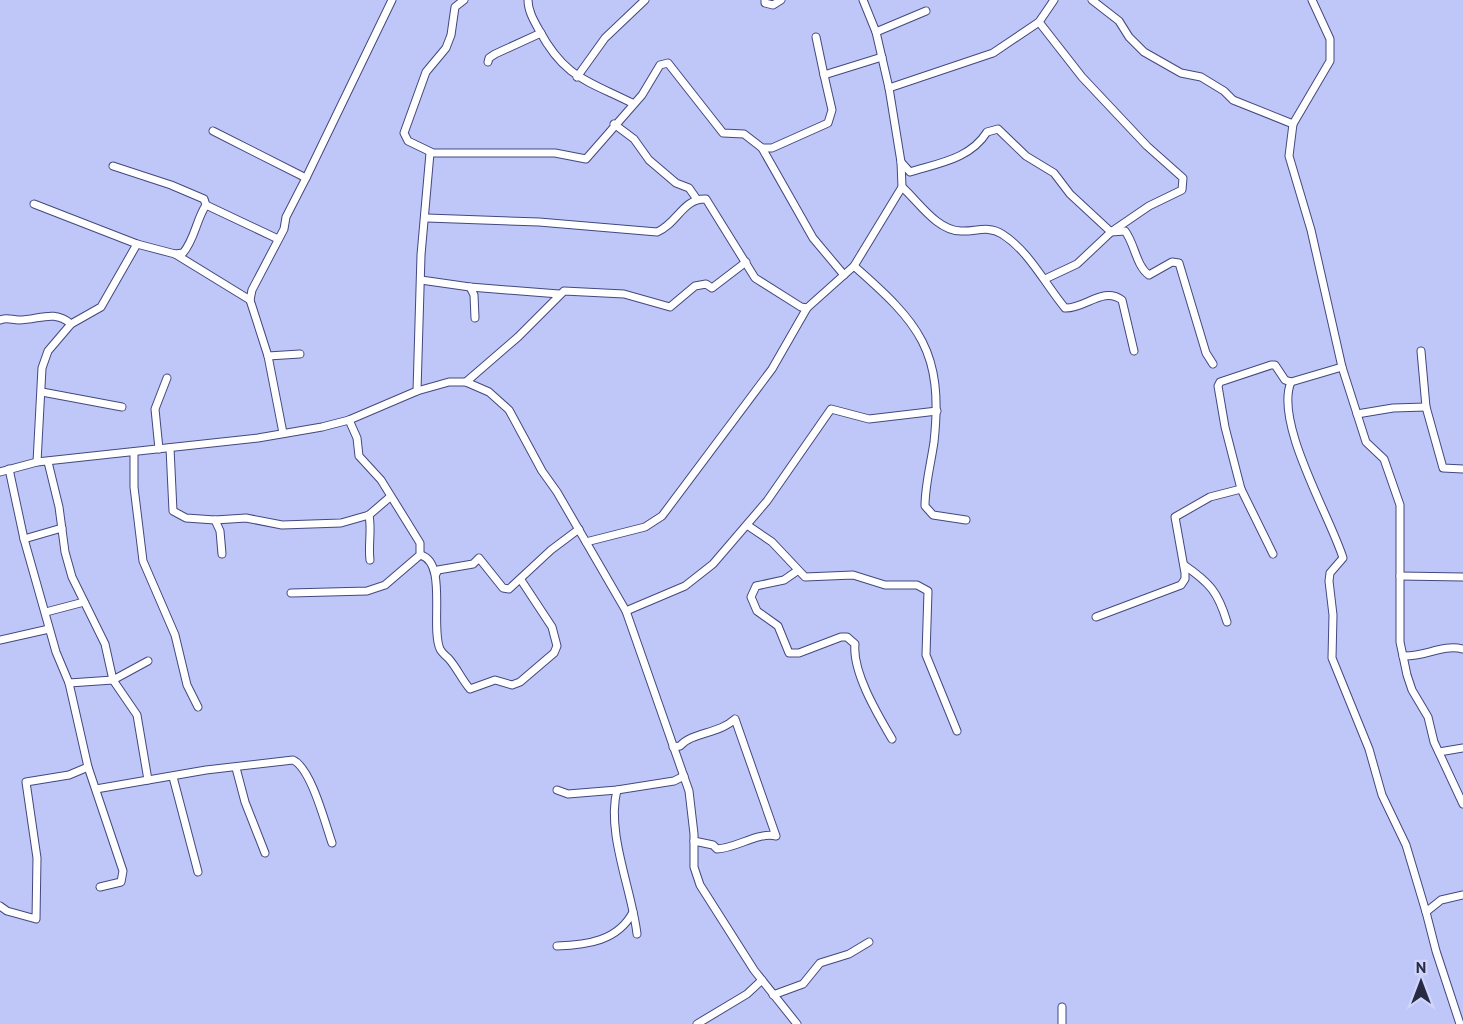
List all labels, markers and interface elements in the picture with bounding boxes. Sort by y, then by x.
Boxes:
north arrow [1391,952,1451,1012]
text: N [1416,957,1426,977]

